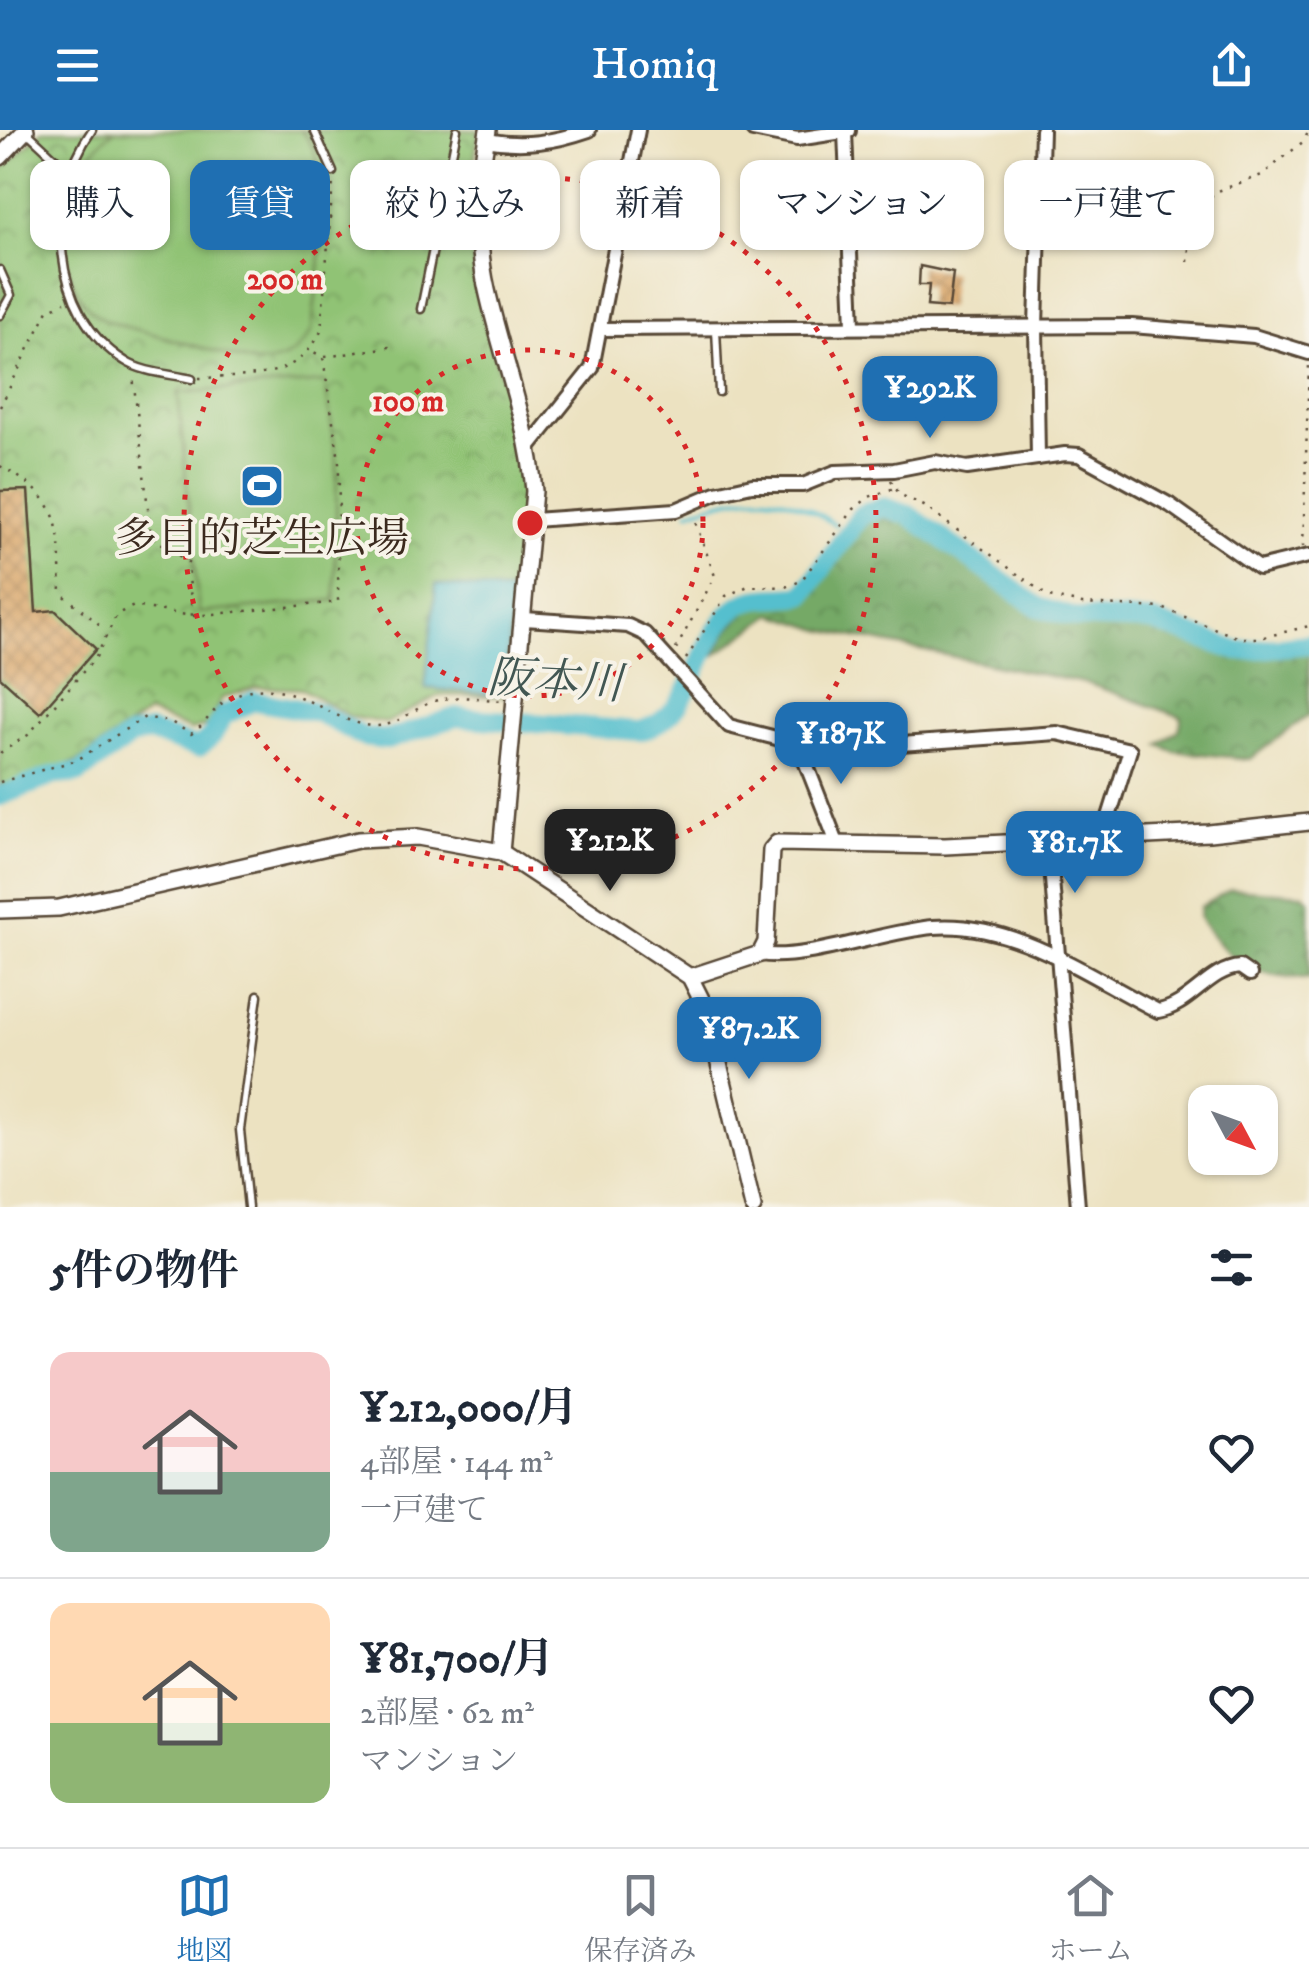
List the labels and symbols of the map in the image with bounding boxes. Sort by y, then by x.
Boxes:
text: 200 m [247,262,323,299]
pin: ¥292K [860,356,1000,441]
text: 100 m [372,384,445,421]
sports icon: 多目的芝生広場 [239,463,285,509]
centre of rings [512,505,548,541]
place label: 多目的芝生広場 [115,514,409,566]
water label: 阪本川 [486,651,629,714]
pin: ¥187K [771,702,911,787]
pin: ¥212K [540,809,680,894]
pin: ¥81.7K [994,811,1156,896]
pin: ¥87.2K [668,997,830,1082]
north arrow [1188,1085,1278,1175]

